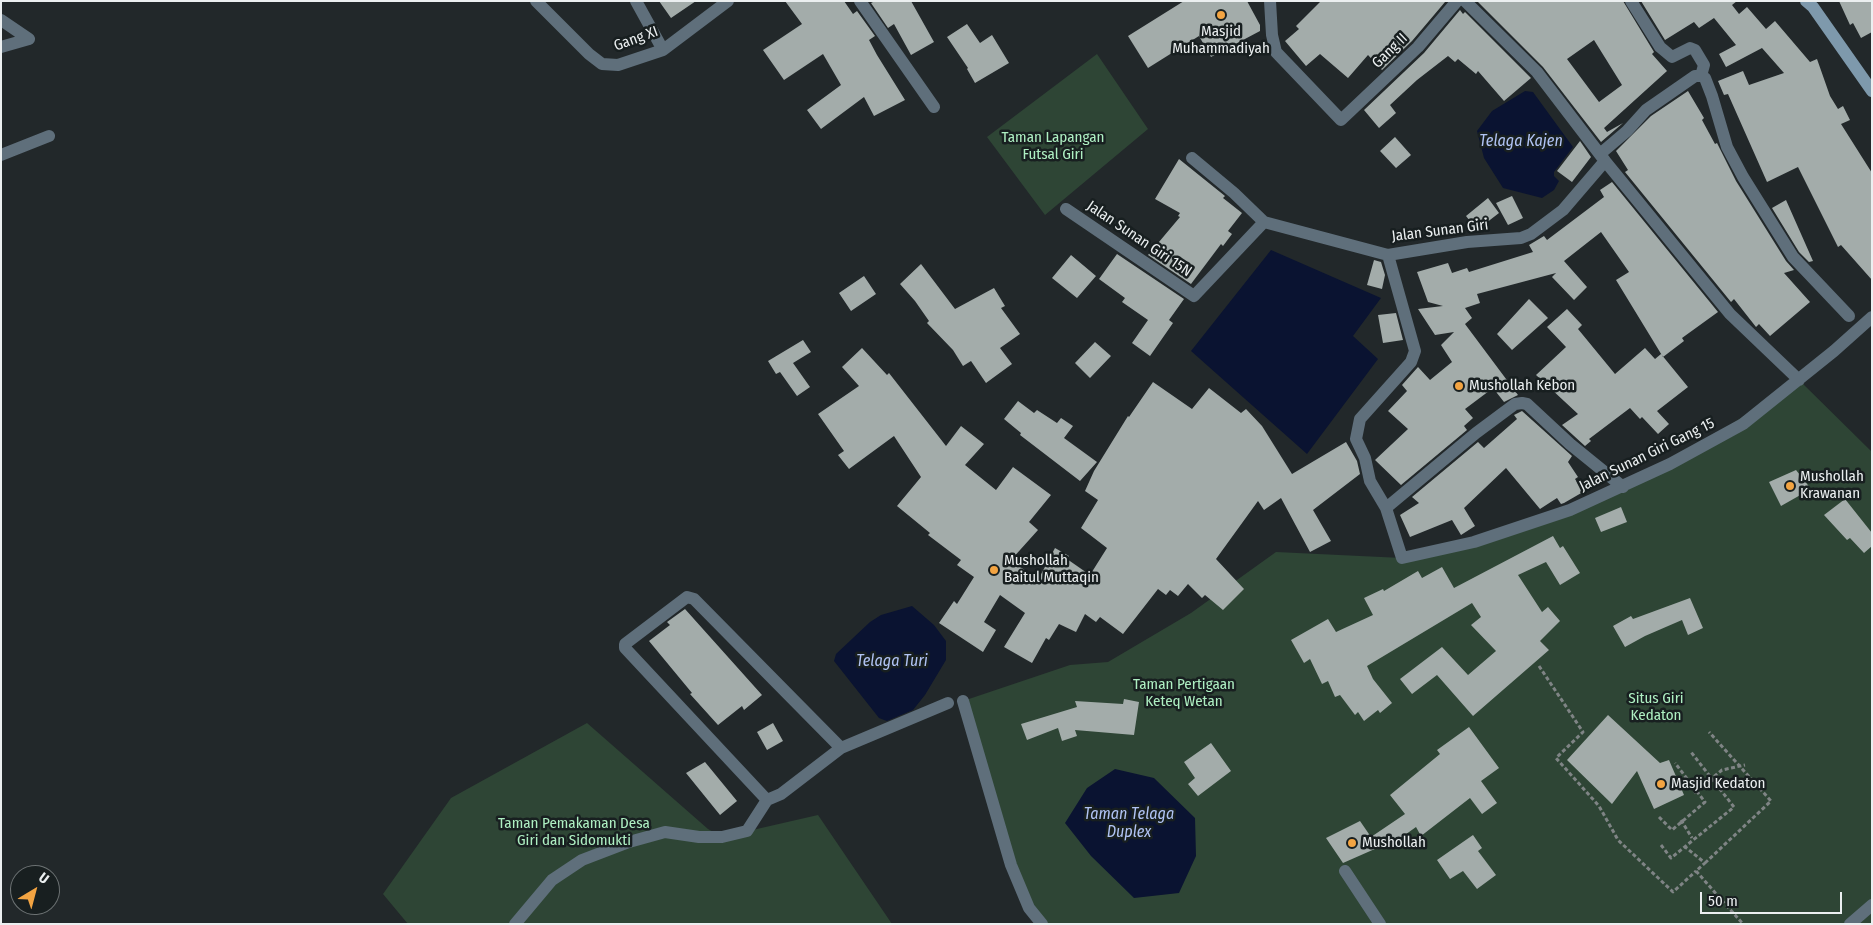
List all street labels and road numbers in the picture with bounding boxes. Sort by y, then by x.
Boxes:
street label: Gang XI [611,23,661,55]
street label: Gang II [1369,30,1411,72]
street label: Jalan Sunan Giri 15N [1083,197,1195,281]
street label: Jalan Sunan Giri [1391,216,1489,246]
street label: Jalan Sunan Giri Gang 15 [1577,414,1717,496]

